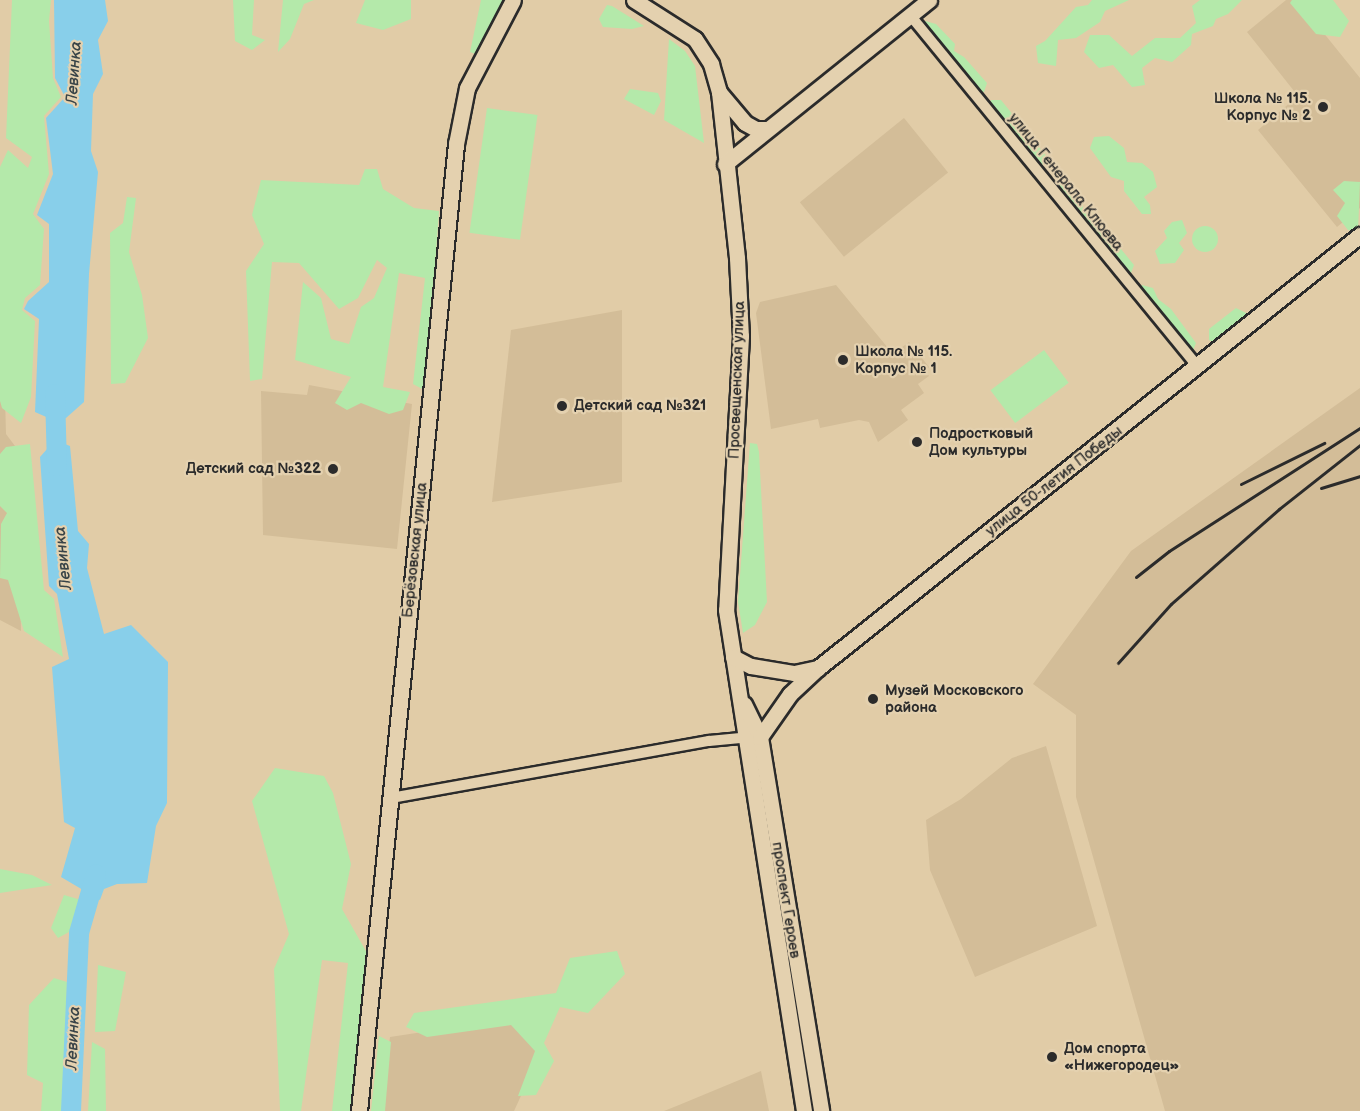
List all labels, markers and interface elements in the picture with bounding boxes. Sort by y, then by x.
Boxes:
water label: Левинка [63,41,87,105]
place label: Школа № 115. Корпус № 2 [1214,89,1311,124]
marker: Школа № 115. Корпус № 2 [1316,100,1330,114]
street label: улица Генерала Клюева [1005,109,1127,255]
street label: Просвещенская улица [725,301,749,459]
place label: Школа № 115. Корпус № 1 [855,342,952,377]
marker: Школа № 115. Корпус № 1 [836,353,850,367]
place label: Детский сад №321 [574,397,706,415]
marker: Детский сад №321 [555,399,569,413]
street label: улица 50-летия Победы [982,422,1126,540]
place label: Подростковый Дом культуры [929,424,1033,459]
marker: Подростковый Дом культуры [910,435,924,449]
place label: Детский сад №322 [186,460,321,478]
marker: Детский сад №322 [326,462,340,476]
street label: Берёзовская улица [399,481,431,619]
water label: Левинка [51,525,77,591]
place label: Музей Московского района [885,681,1024,716]
marker: Музей Московского района [866,692,880,706]
street label: проспект Героев [768,841,804,959]
water label: Левинка [63,1006,85,1070]
place label: Дом спорта «Нижегородец» [1064,1039,1179,1074]
marker: Дом спорта «Нижегородец» [1045,1050,1059,1064]

